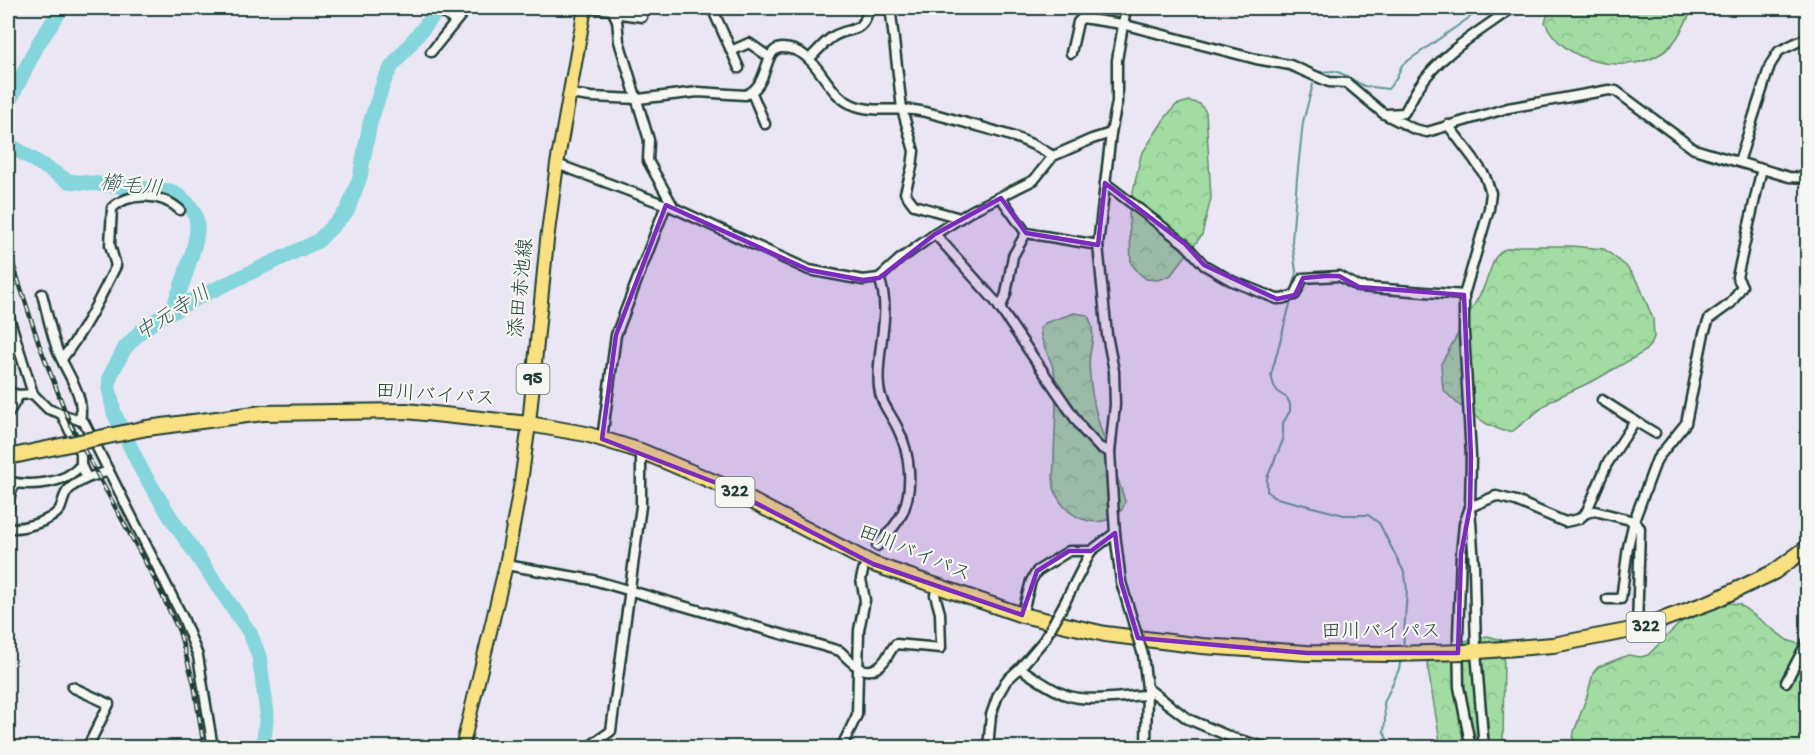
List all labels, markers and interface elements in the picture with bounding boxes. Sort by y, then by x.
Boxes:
water label: 櫛毛川 [98,171,164,204]
street label: 添田赤池線 [504,237,540,339]
water label: 中元寺川 [131,280,216,348]
road number: 95 [516,364,550,394]
street label: 田川バイパス [375,380,496,413]
road number: 322 [716,477,754,507]
street label: 田川バイパス [854,521,974,588]
road number: 322 [1626,612,1666,642]
street label: 田川バイパス [1321,621,1441,645]

